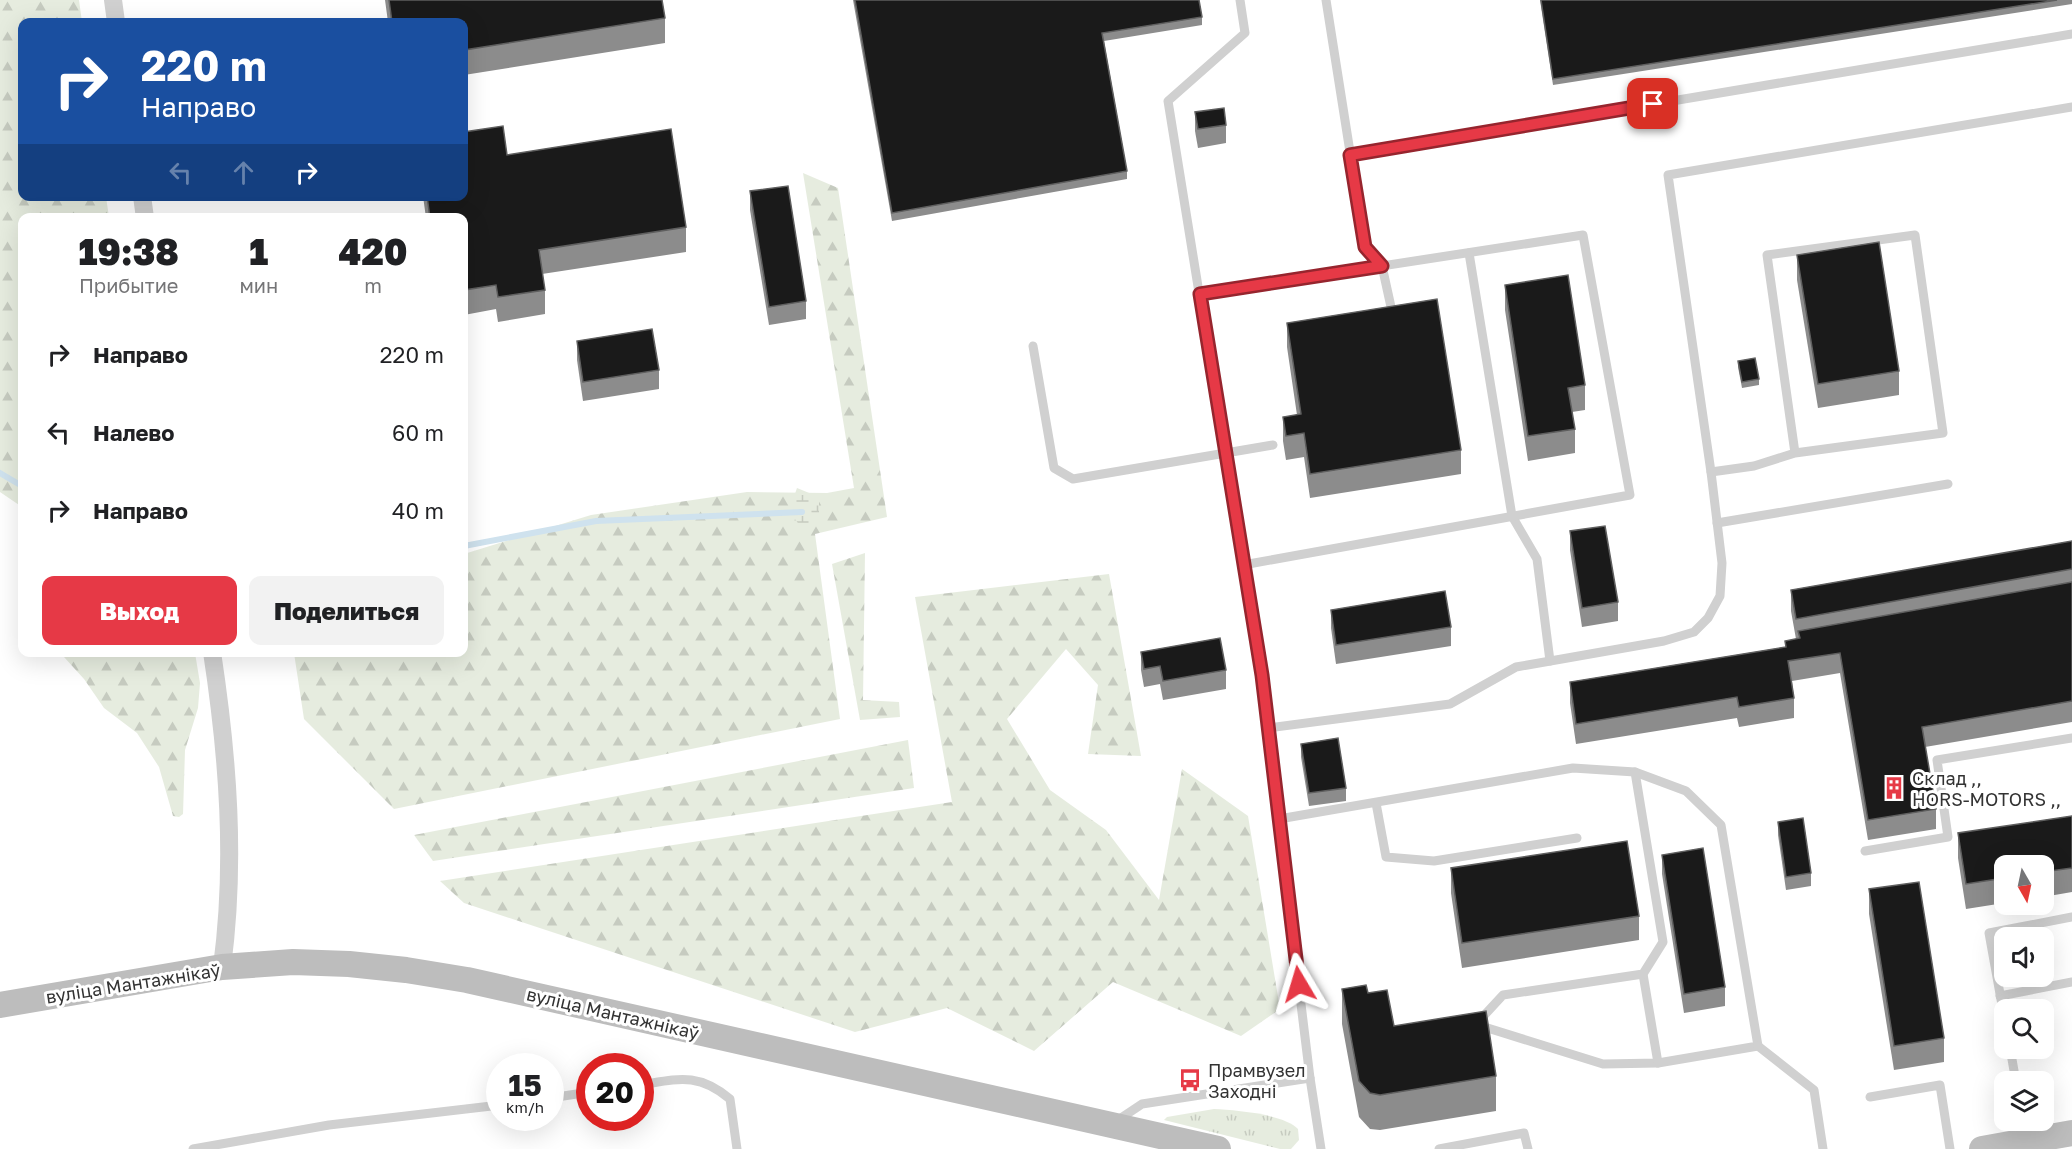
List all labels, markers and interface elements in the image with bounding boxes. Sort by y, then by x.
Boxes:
text: 220 m [141,40,267,90]
icon: right [42,42,120,120]
pin [1627,78,1678,129]
icon: arrive [1636,87,1669,120]
text: Направо [141,91,256,123]
icon: left [164,156,197,189]
icon: ahead [227,156,260,189]
icon: right [290,156,323,189]
text: 19:38 [78,230,179,273]
text: 1 [249,230,268,273]
text: 420 [339,230,408,273]
text: Прибытие [79,273,178,297]
text: мин [239,273,278,297]
text: m [364,273,382,297]
icon: right [42,338,75,371]
text: Направо [93,341,188,368]
text: 220 m [380,341,444,368]
icon: left [42,416,75,449]
text: Налево [93,419,175,446]
text: 60 m [392,419,444,446]
icon: right [42,494,75,527]
text: Направо [93,497,188,524]
text: 40 m [392,497,444,524]
button: Выход [42,576,237,645]
button: Поделиться [249,576,444,645]
place label: Склад ,, HORS-MOTORS ,, [1912,767,2061,810]
building icon: Склад ,, HORS-MOTORS ,, [1881,775,1907,801]
north arrow [1994,855,2054,915]
map controls [1994,855,2054,1131]
button: sound [1994,927,2054,987]
position arrow [1267,952,1331,1016]
street label: вуліца Мантажнікаў [44,958,222,1008]
street label: вуліца Мантажнікаў [525,982,701,1044]
button: search [1994,999,2054,1059]
speed limit sign: 20 [576,1053,654,1131]
place label: Прамвузел Заходні [1208,1059,1305,1102]
text: 15 [508,1067,542,1103]
bus stop icon: Прамвузел Заходні [1177,1067,1203,1093]
button: layers [1994,1071,2054,1131]
text: km/h [506,1098,544,1116]

